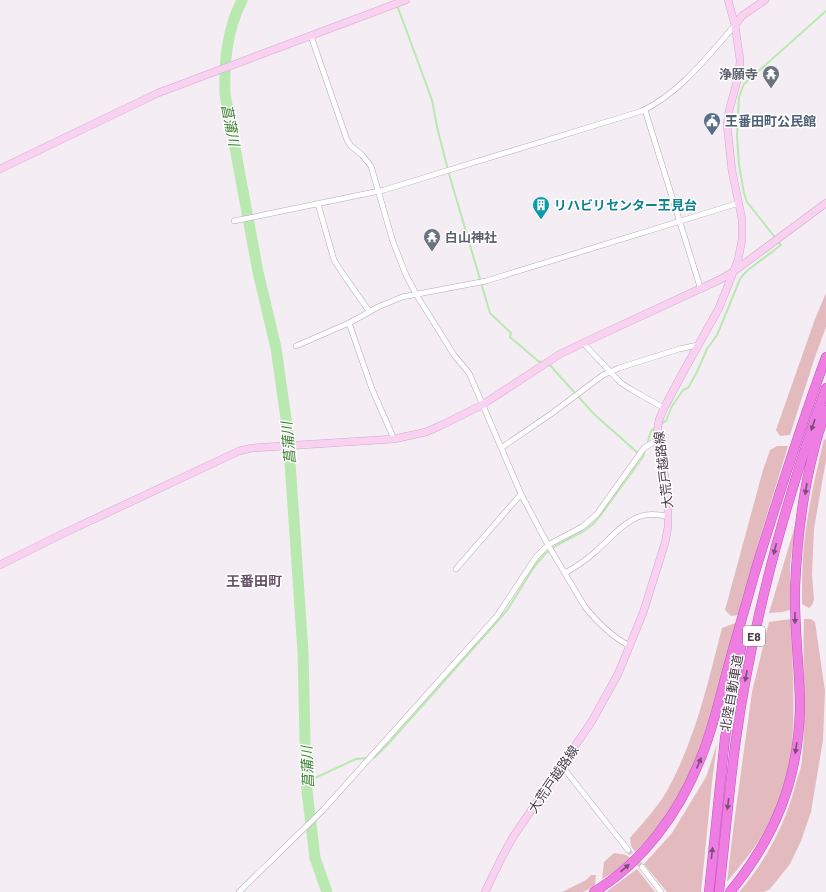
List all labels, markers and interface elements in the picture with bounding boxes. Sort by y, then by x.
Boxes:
temple icon: 浄願寺 [761,64,781,89]
place label: 浄願寺 [719,66,758,82]
water label: 菖蒲川 [219,103,244,149]
public building icon: 王番田町公民館 [702,111,722,136]
place label: 王番田町公民館 [725,113,816,129]
building icon: リハビリセンター王見台 [531,195,551,220]
place label: リハビリセンター王見台 [554,197,697,213]
temple icon: 白山神社 [422,227,442,252]
place label: 白山神社 [445,229,497,245]
water label: 菖蒲川 [278,419,298,465]
one-way arrow [810,419,816,431]
street label: 大荒戸越路線 [650,430,676,510]
one-way arrow [803,482,809,495]
one-way arrow [772,543,778,555]
district label: 王番田町 [226,572,282,589]
one-way arrow [792,612,798,625]
road number: E8 [743,626,765,646]
street label: 北陸自動車道 [716,653,746,733]
one-way arrow [743,670,749,682]
street label: 大荒戸越路線 [525,742,581,816]
one-way arrow [793,742,800,754]
water label: 菖蒲川 [297,744,317,788]
one-way arrow [696,758,702,769]
one-way arrow [725,798,732,810]
one-way arrow [709,847,715,859]
one-way arrow [619,864,630,873]

